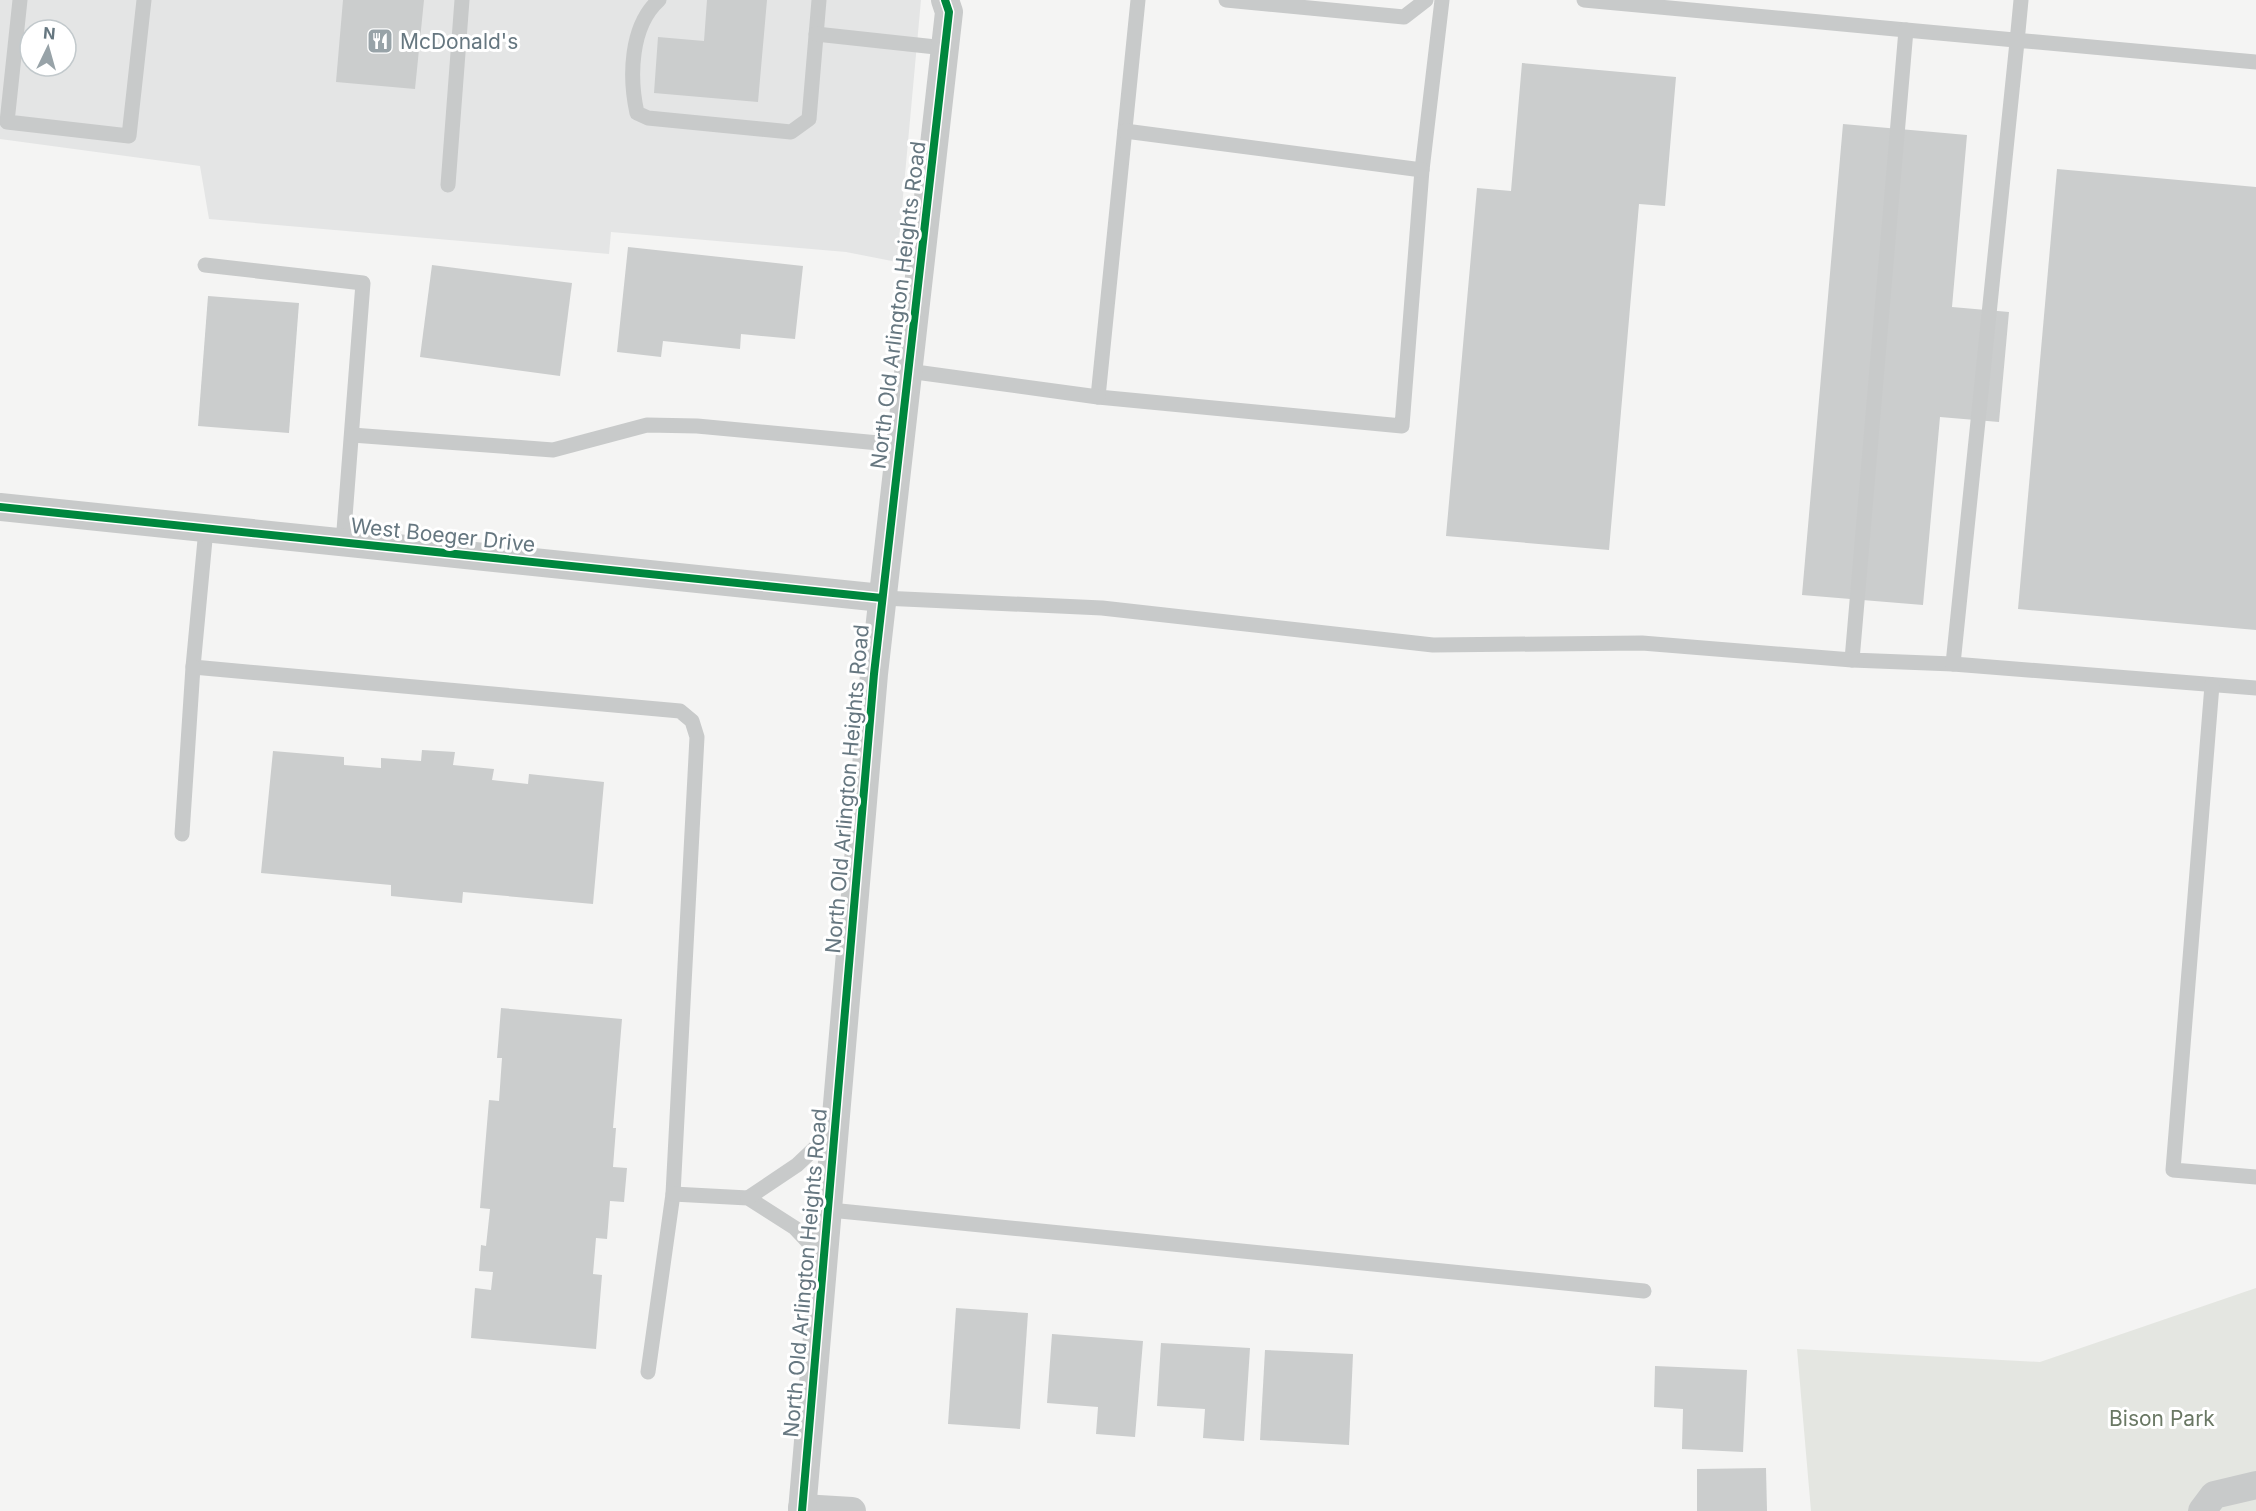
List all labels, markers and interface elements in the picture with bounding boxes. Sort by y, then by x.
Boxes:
north arrow [18,18,78,78]
text: N [42,23,56,44]
restaurant icon: McDonald's [365,26,395,56]
place label: McDonald's [400,29,518,54]
street label: North Old Arlington Heights Road [865,140,931,470]
street label: West Boeger Drive [350,513,536,557]
street label: North Old Arlington Heights Road [820,624,874,954]
street label: North Old Arlington Heights Road [778,1108,832,1438]
park label: Bison Park [2109,1406,2215,1431]

